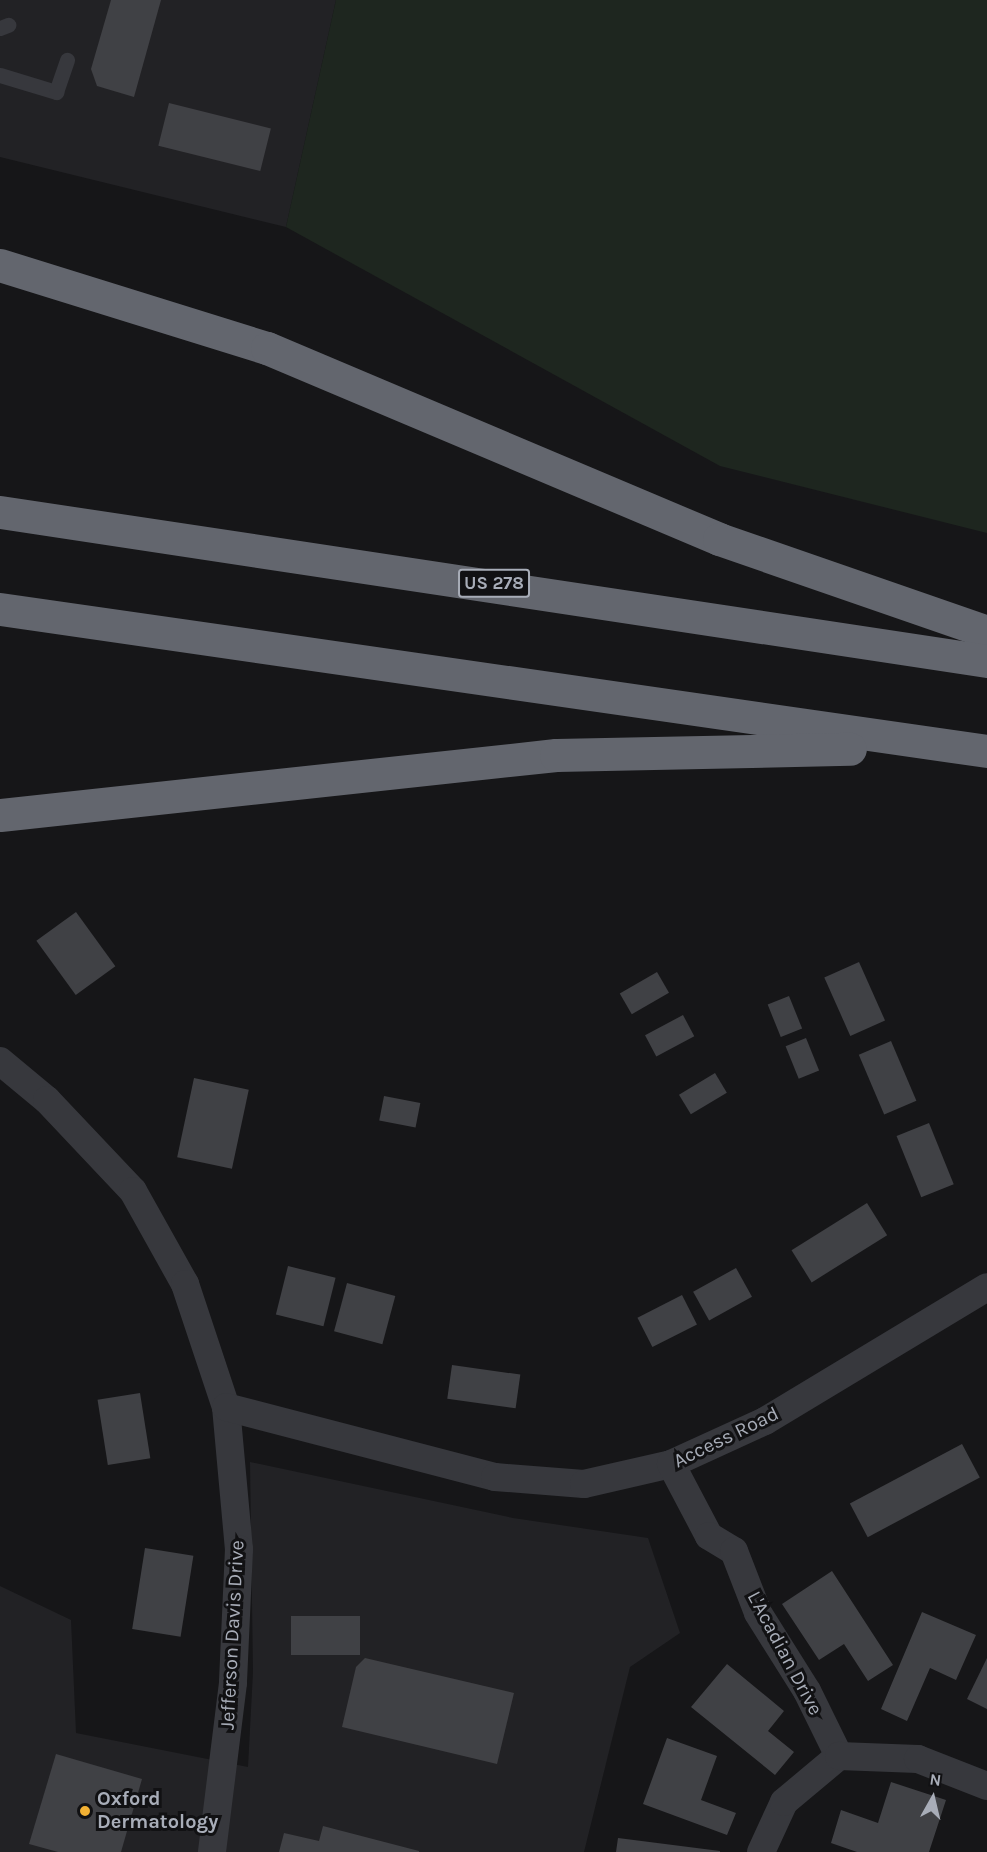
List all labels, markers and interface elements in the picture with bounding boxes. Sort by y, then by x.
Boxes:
road number: US 278 [458,568,530,598]
street label: Access Road [669,1401,783,1473]
street label: Jefferson Davis Drive [215,1540,249,1730]
street label: L'Acadian Drive [742,1587,828,1719]
north arrow [903,1768,963,1828]
text: N [929,1769,943,1790]
place label: Oxford Dermatology [97,1787,218,1834]
marker: Oxford Dermatology [78,1804,92,1818]

